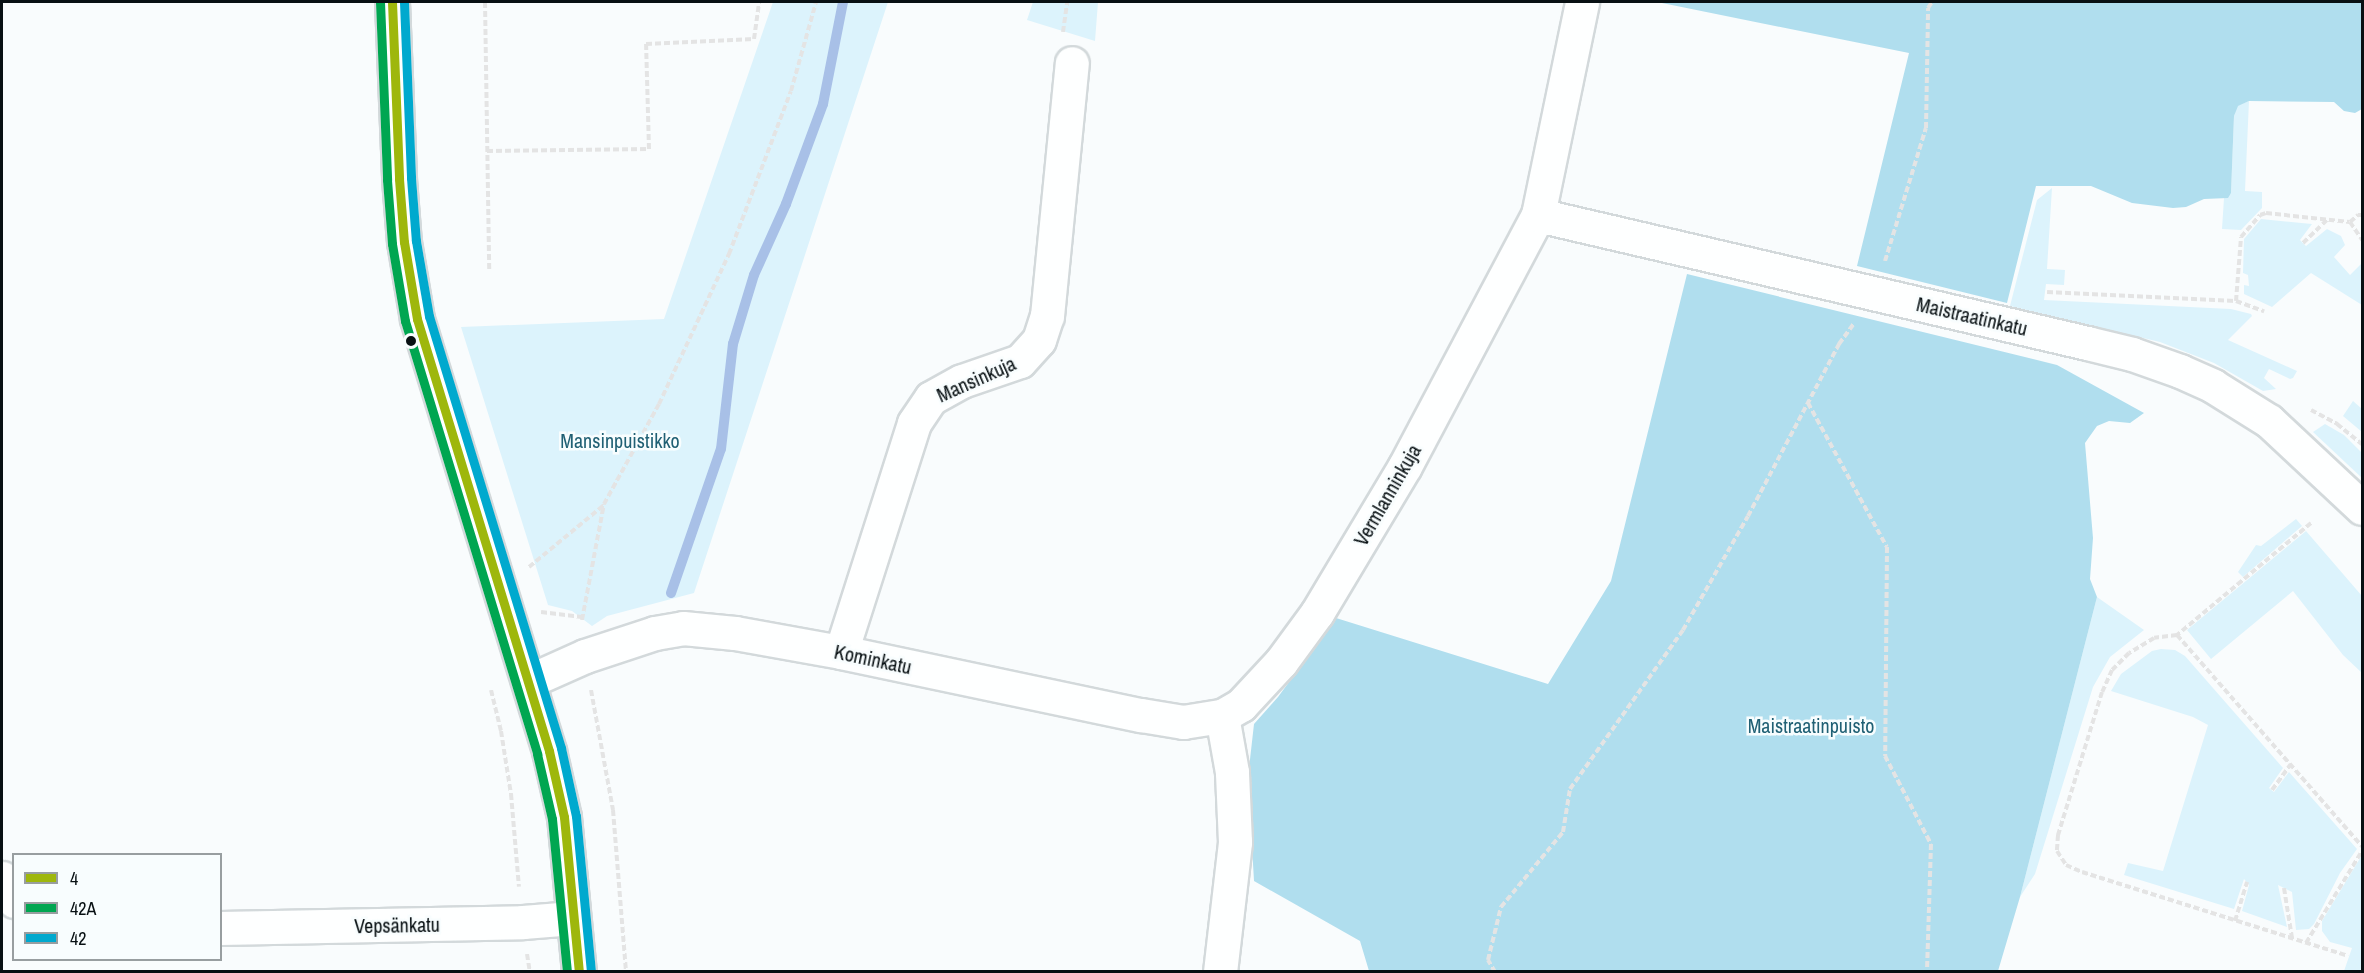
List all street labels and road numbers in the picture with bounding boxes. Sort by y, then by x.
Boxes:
street label: Maistraatinkatu [1914,292,2030,340]
street label: Mansinkuja [933,351,1019,407]
street label: Vermlanninkuja [1348,440,1426,550]
street label: Kominkatu [832,639,914,679]
street label: Vepsänkatu [354,912,440,938]

